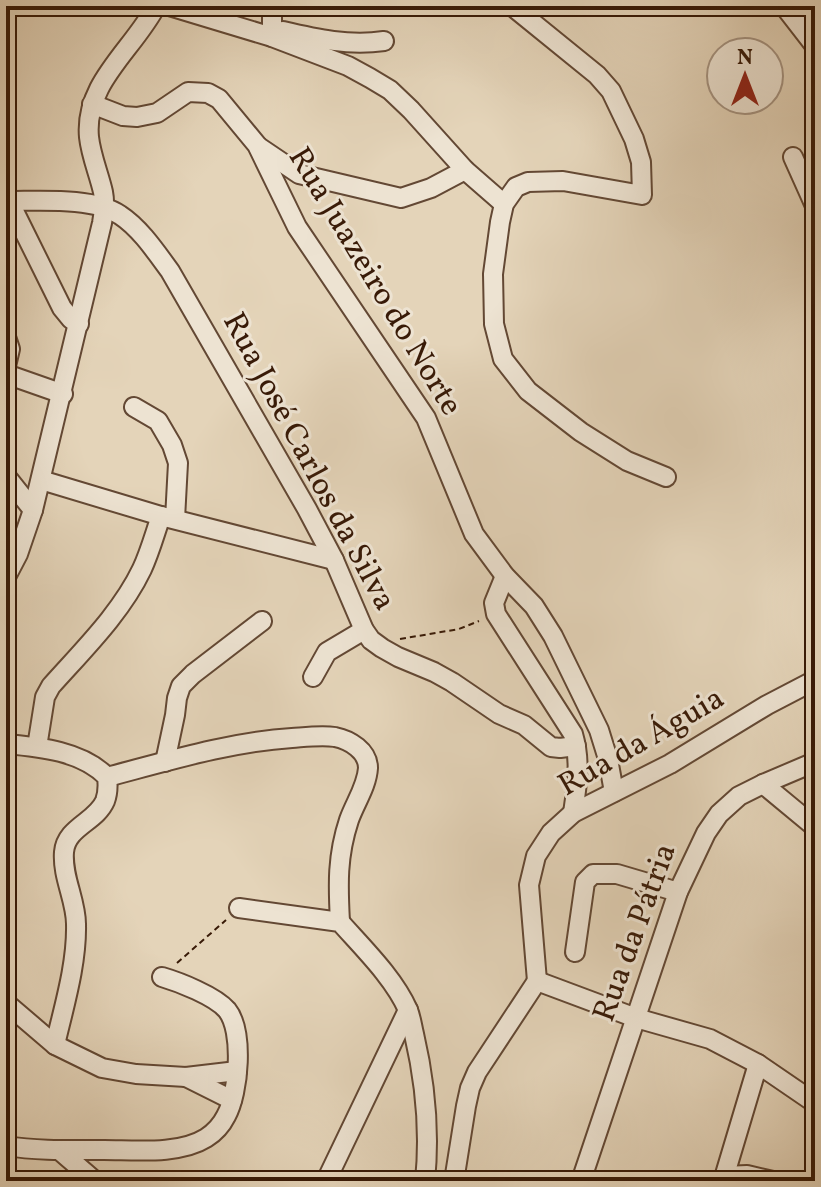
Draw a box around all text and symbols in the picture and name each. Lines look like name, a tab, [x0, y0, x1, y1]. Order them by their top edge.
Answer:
north arrow	[705, 36, 785, 116]
text: N	[737, 43, 753, 74]
street label: Rua Juazeiro do Norte	[276, 139, 472, 425]
street label: Rua José Carlos da Silva	[211, 305, 405, 619]
street label: Rua da Águia	[551, 678, 733, 808]
street label: Rua da Pátria	[583, 838, 689, 1028]

